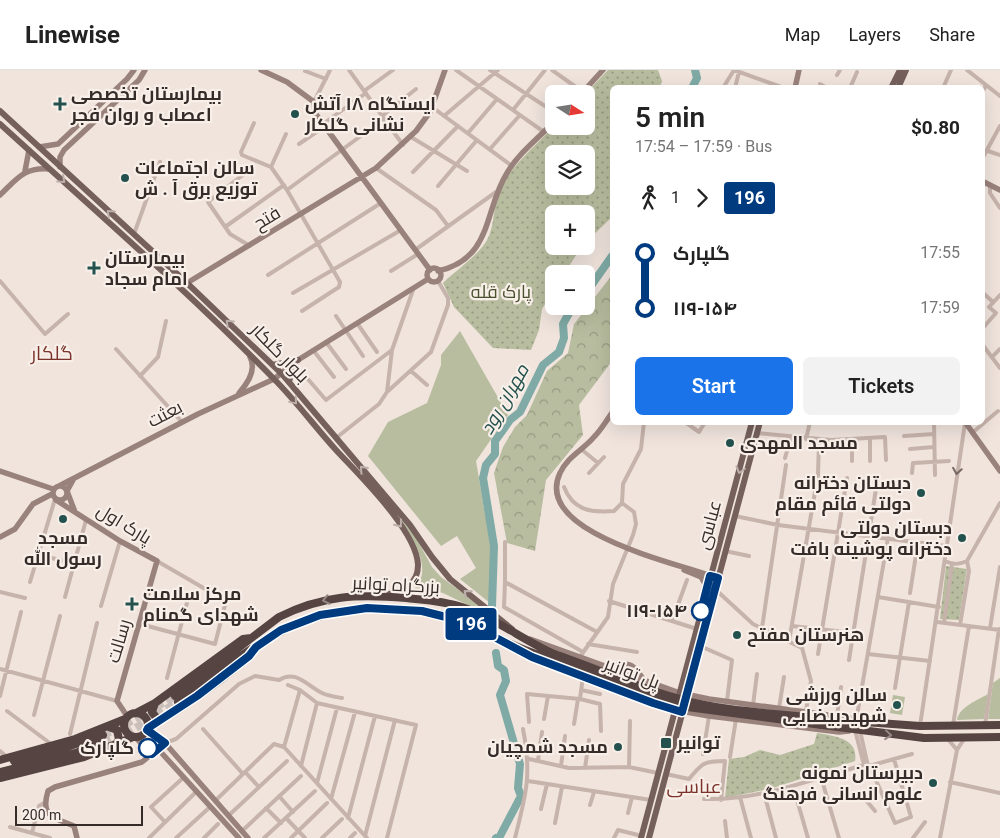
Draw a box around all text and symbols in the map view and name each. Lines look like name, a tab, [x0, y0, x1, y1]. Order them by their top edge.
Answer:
text: Linewise	[25, 21, 120, 49]
text: Map	[785, 24, 820, 45]
text: Layers	[848, 24, 901, 45]
text: Share	[929, 24, 975, 45]
place label: بیمارستان تخصصی اعصاب و روان فجر	[70, 83, 222, 126]
north arrow	[545, 85, 595, 135]
map controls	[545, 85, 595, 315]
place label: ایستگاه ۱۸ آتش نشانی گلکار	[304, 93, 436, 136]
marker: بیمارستان تخصصی اعصاب و روان فجر	[53, 97, 67, 111]
text: 5 min	[635, 101, 705, 134]
marker: ایستگاه ۱۸ آتش نشانی گلکار	[289, 108, 301, 120]
text: $0.80	[911, 116, 960, 139]
text: 17:54 – 17:59 · Bus	[635, 137, 772, 156]
button: layers	[545, 145, 595, 195]
place label: سالن اجتماعات توزیع برق آ . ش	[135, 157, 258, 201]
marker: سالن اجتماعات توزیع برق آ . ش	[119, 172, 131, 184]
one-way arrow	[56, 174, 65, 183]
icon: walk	[635, 184, 663, 212]
icon: forward	[688, 184, 716, 212]
text: 196	[734, 187, 765, 208]
text: 1	[671, 188, 680, 207]
street label: فتح	[250, 201, 285, 235]
button: +	[545, 205, 595, 255]
one-way arrow	[107, 210, 116, 219]
text: گلپارک	[673, 242, 730, 265]
text: 17:55	[920, 243, 960, 262]
place label: بیمارستان امام سجاد	[105, 247, 188, 291]
marker: بیمارستان امام سجاد	[87, 261, 101, 275]
button: −	[545, 265, 595, 315]
park label: پارک قله	[471, 281, 531, 304]
text: ۱۱۹-۱۵۴	[673, 297, 737, 320]
text: 17:59	[920, 298, 960, 317]
street label: بلوار گلکار	[246, 318, 314, 387]
one-way arrow	[226, 320, 235, 329]
district label: گلکار	[30, 342, 73, 365]
button: Start	[635, 357, 793, 415]
button: Tickets	[803, 357, 960, 415]
water label: مهران رود	[475, 359, 534, 439]
one-way arrow	[288, 395, 297, 404]
street label: بعثت	[144, 396, 186, 431]
place label: مسجد المهدی	[740, 432, 858, 454]
marker: مسجد المهدی	[724, 437, 736, 449]
one-way arrow	[360, 465, 369, 474]
one-way arrow	[735, 465, 745, 473]
one-way arrow	[953, 467, 963, 475]
place label: دبستان دخترانه دولتی قائم مقام	[775, 472, 911, 516]
marker: دبستان دخترانه دولتی قائم مقام	[915, 487, 927, 499]
street label: عباسى	[692, 498, 726, 552]
street label: پارک اول	[92, 499, 156, 550]
marker: مسجد رسول الله	[57, 513, 69, 525]
place label: دبستان دولتی دخترانه پوشینه بافت	[790, 517, 952, 561]
one-way arrow	[394, 518, 402, 527]
place label: مسجد رسول الله	[24, 527, 102, 570]
marker: دبستان دولتی دخترانه پوشینه بافت	[956, 532, 968, 544]
street label: بزرگراه توانیر	[351, 572, 440, 598]
place label: مرکز سلامت شهدای گمنام	[143, 583, 259, 627]
one-way arrow	[463, 590, 472, 599]
one-way arrow	[321, 594, 330, 605]
marker: مرکز سلامت شهدای گمنام	[125, 597, 139, 611]
place label: ۱۱۹-۱۵۴	[626, 600, 687, 621]
marker: ۱۱۹-۱۵۴	[691, 601, 711, 621]
line badge: 196	[442, 608, 500, 640]
text: 196	[456, 613, 486, 634]
street label: رسالت	[102, 617, 136, 665]
place label: هنرستان مفتح	[747, 624, 864, 647]
marker: هنرستان مفتح	[731, 629, 743, 641]
street label: پل توانیر	[600, 652, 663, 695]
place label: سالن ورزشی شهیدبیضایی	[782, 684, 887, 727]
marker: سالن ورزشی شهیدبیضایی	[891, 699, 903, 711]
one-way arrow	[884, 729, 892, 740]
place label: توانیر	[676, 732, 720, 754]
place label: مسجد شمچیان	[487, 736, 608, 759]
marker: توانیر	[659, 736, 673, 750]
place label: گلپارک	[80, 737, 134, 760]
marker: گلپارک	[138, 738, 158, 758]
marker: مسجد شمچیان	[612, 741, 624, 753]
place label: دبیرستان نمونه علوم انسانی فرهنگ	[763, 762, 923, 806]
district label: عباسی	[667, 775, 721, 798]
marker: دبیرستان نمونه علوم انسانی فرهنگ	[927, 777, 939, 789]
scale bar	[15, 803, 142, 826]
text: 200 m	[22, 807, 61, 823]

